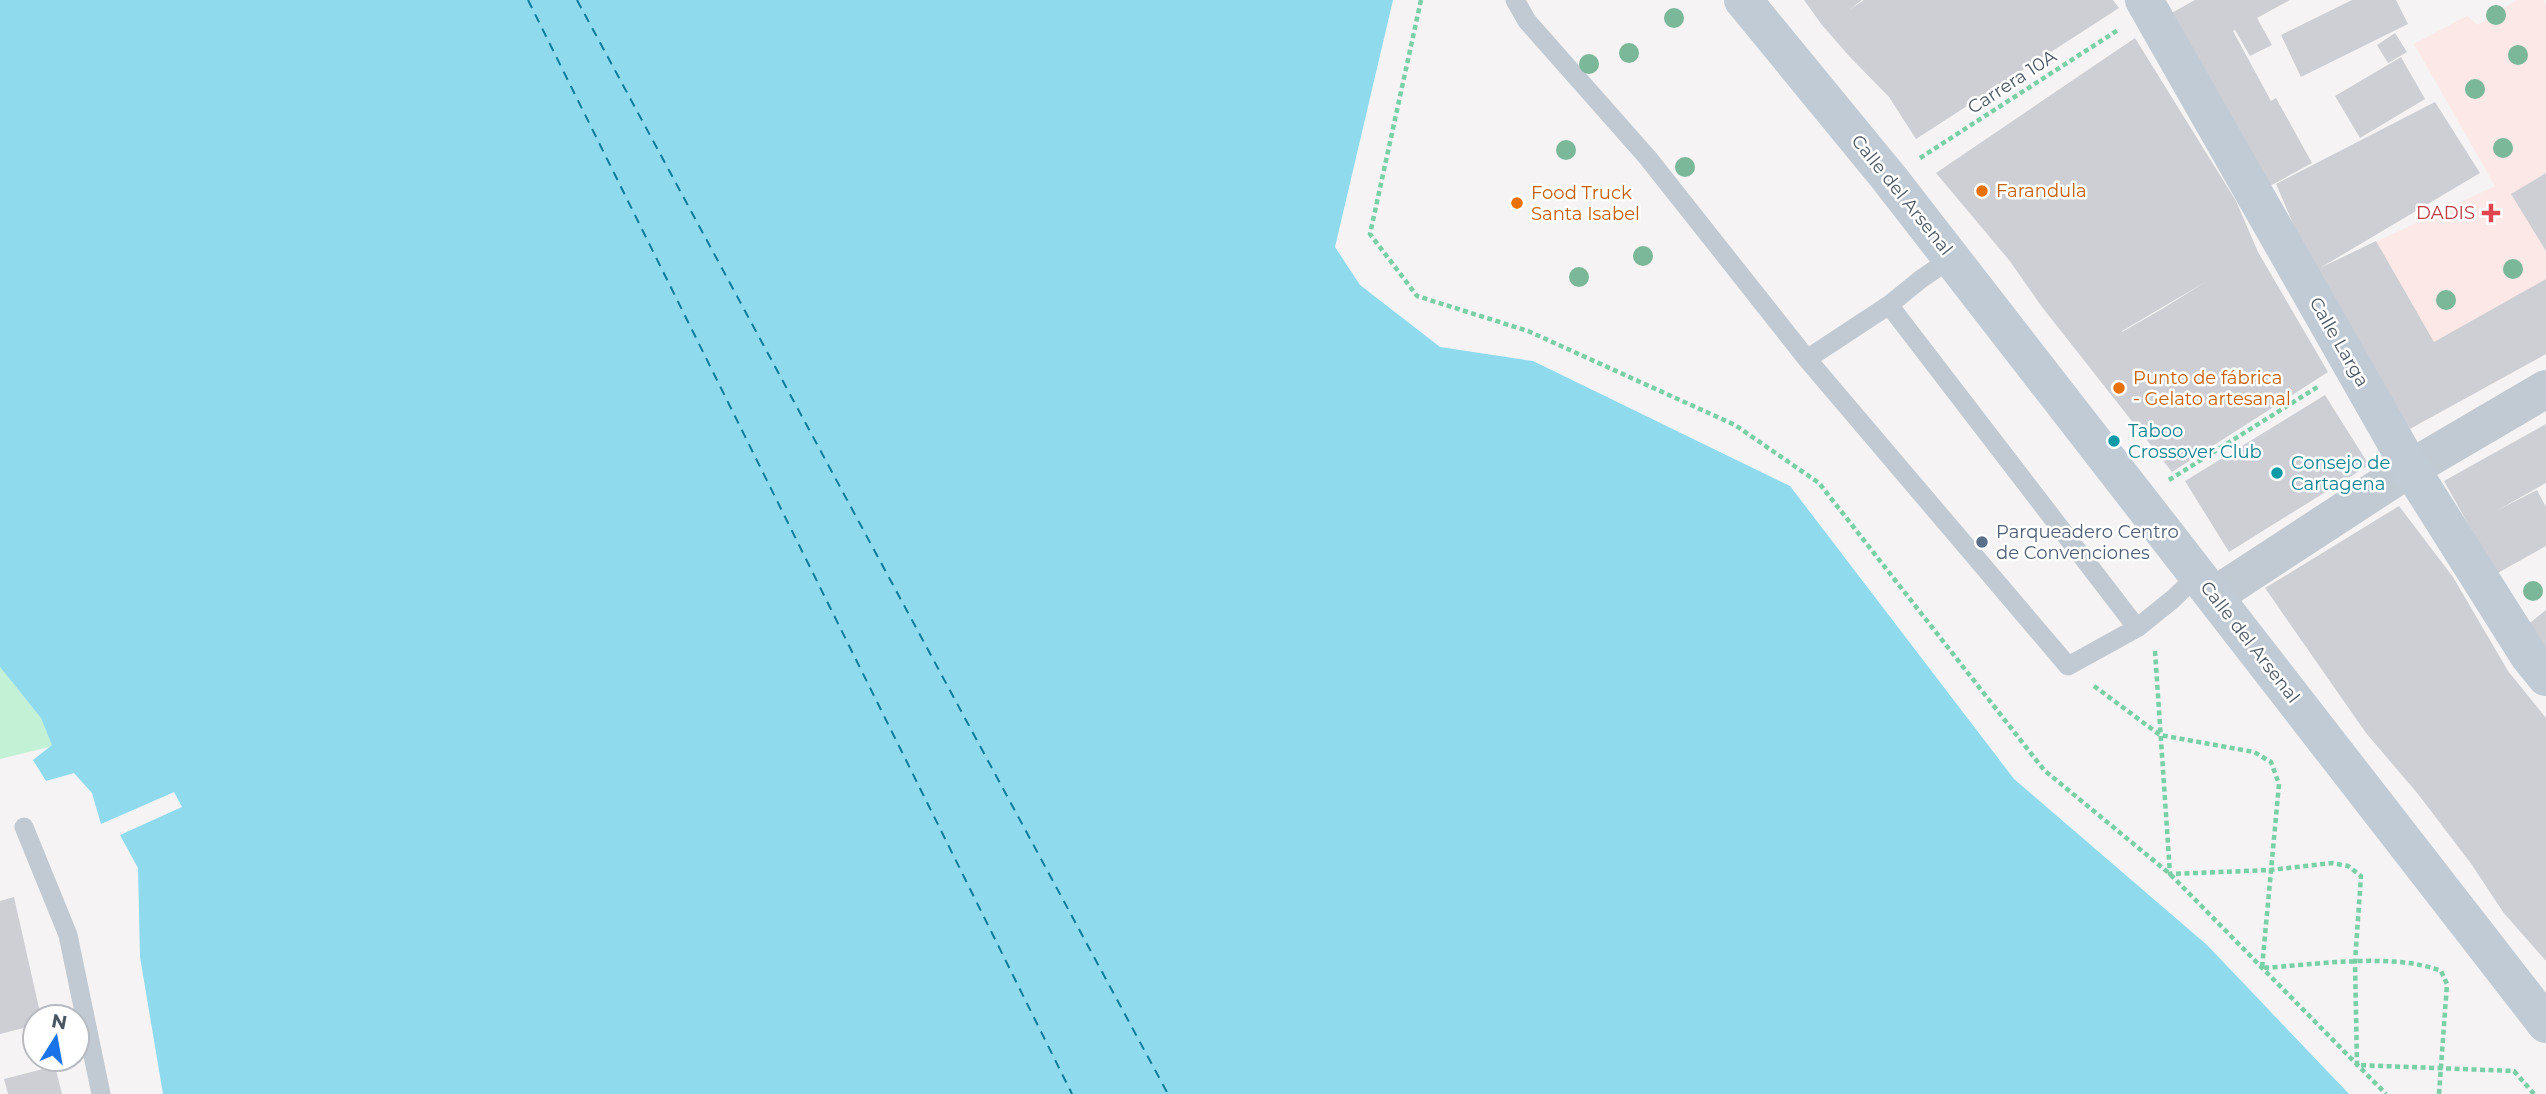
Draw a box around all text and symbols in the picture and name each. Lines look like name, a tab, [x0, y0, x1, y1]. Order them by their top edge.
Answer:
street label: Carrera 10A	[1964, 45, 2060, 119]
street label: Calle del Arsenal	[1847, 130, 1957, 260]
place label: Farandula	[1996, 180, 2087, 202]
place label: Food Truck Santa Isabel	[1531, 182, 1640, 225]
marker: Farandula	[1974, 183, 1990, 199]
marker: Food Truck Santa Isabel	[1509, 195, 1525, 211]
place label: DADIS	[2416, 202, 2475, 224]
marker: DADIS	[2481, 203, 2501, 223]
street label: Calle Larga	[2305, 293, 2373, 391]
place label: Punto de fábrica - Gelato artesanal	[2133, 367, 2291, 410]
marker: Punto de fábrica - Gelato artesanal	[2111, 380, 2127, 396]
place label: Taboo Crossover Club	[2128, 420, 2262, 463]
marker: Taboo Crossover Club	[2106, 433, 2122, 449]
place label: Consejo de Cartagena	[2291, 452, 2390, 495]
marker: Consejo de Cartagena	[2269, 465, 2285, 481]
place label: Parqueadero Centro de Convenciones	[1996, 521, 2179, 564]
marker: Parqueadero Centro de Convenciones	[1974, 534, 1990, 550]
street label: Calle del Arsenal	[2196, 577, 2304, 707]
north arrow	[21, 1003, 91, 1073]
text: N	[49, 1009, 69, 1035]

